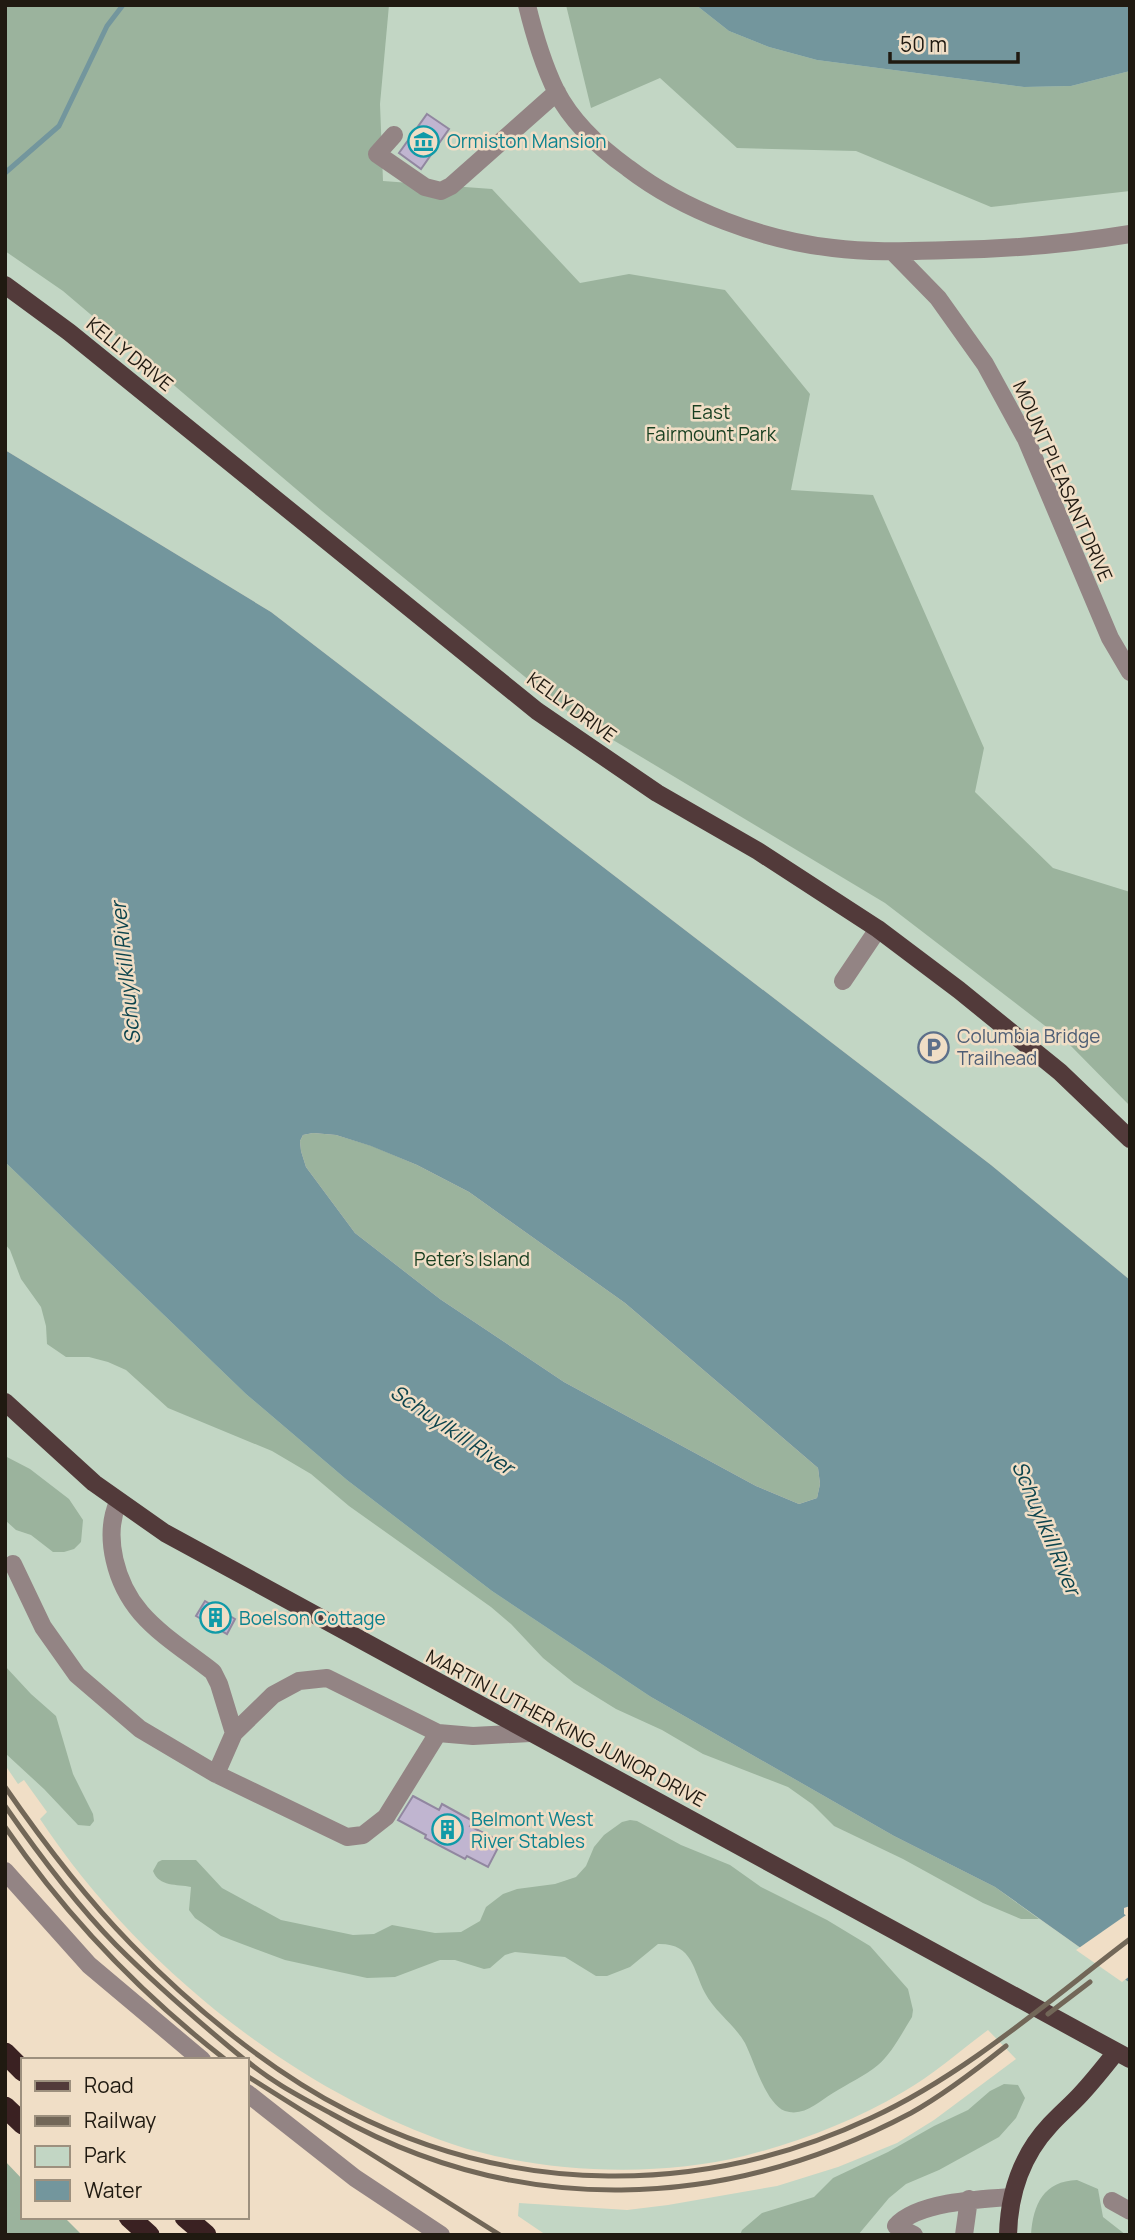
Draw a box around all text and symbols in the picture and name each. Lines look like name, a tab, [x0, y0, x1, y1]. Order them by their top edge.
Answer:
scale bar	[890, 21, 1018, 65]
text: 50 m	[900, 30, 947, 58]
museum icon: Ormiston Mansion	[407, 124, 441, 158]
place label: Ormiston Mansion	[447, 128, 606, 154]
street label: KELLY DRIVE	[81, 311, 179, 397]
street label: MOUNT PLEASANT DRIVE	[1007, 377, 1119, 585]
park label: East Fairmount Park	[646, 399, 777, 447]
street label: KELLY DRIVE	[522, 666, 622, 748]
water label: Schuylkill River	[103, 898, 146, 1046]
place label: Columbia Bridge Trailhead	[957, 1023, 1100, 1071]
parking icon: Columbia Bridge Trailhead	[917, 1030, 951, 1064]
park label: Peter's Island	[414, 1246, 530, 1272]
water label: Schuylkill River	[385, 1378, 522, 1482]
water label: Schuylkill River	[1006, 1456, 1089, 1601]
building icon: Boelson Cottage	[199, 1601, 233, 1635]
place label: Boelson Cottage	[239, 1605, 386, 1631]
street label: MARTIN LUTHER KING JUNIOR DRIVE	[422, 1643, 710, 1813]
place label: Belmont West River Stables	[471, 1806, 594, 1854]
building icon: Belmont West River Stables	[431, 1813, 465, 1847]
legend	[21, 2058, 248, 2219]
text: Road	[84, 2071, 134, 2099]
text: Railway	[84, 2106, 156, 2134]
text: Park	[84, 2141, 126, 2169]
text: Water	[84, 2176, 143, 2204]

